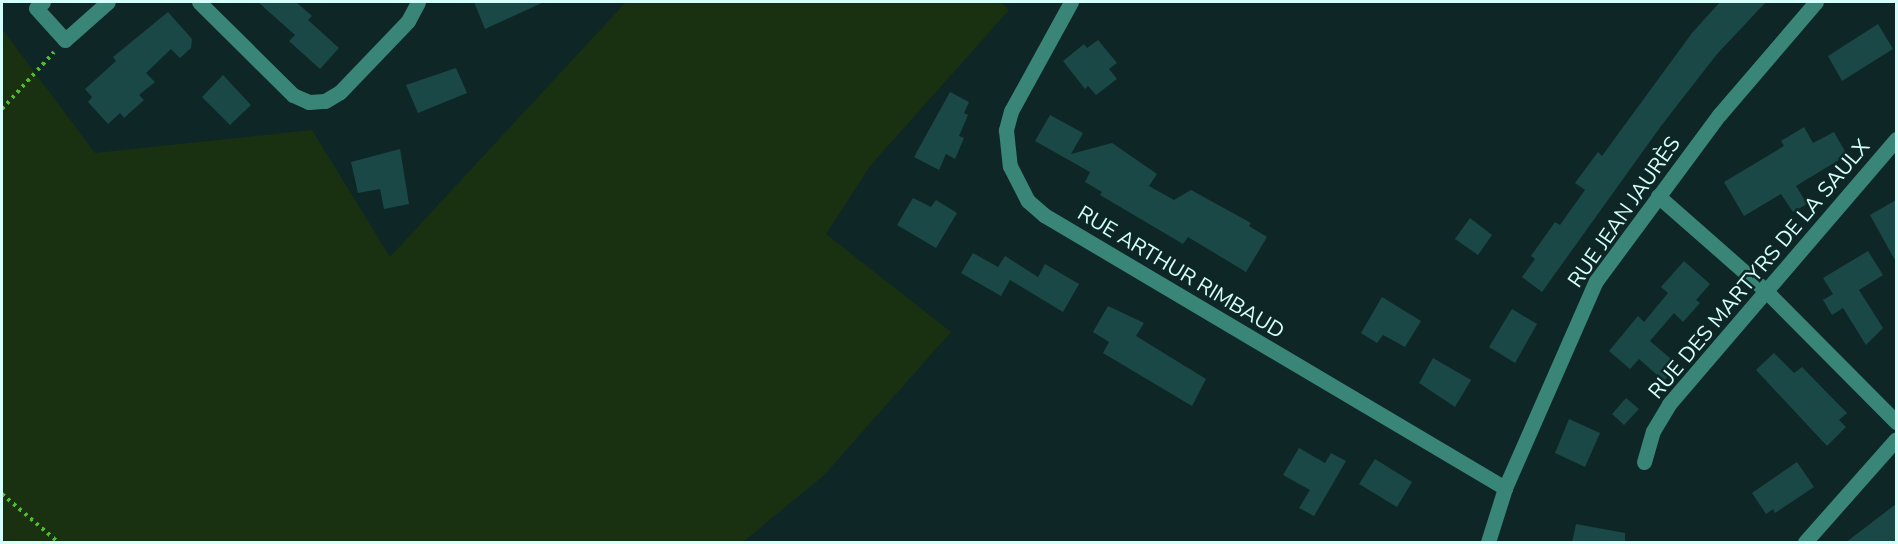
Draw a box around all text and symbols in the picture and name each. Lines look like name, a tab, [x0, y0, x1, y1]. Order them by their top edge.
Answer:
street label: RUE JEAN JAURÈS	[1563, 132, 1685, 292]
street label: RUE DES MARTYRS DE LA SAULX	[1643, 134, 1875, 404]
street label: RUE ARTHUR RIMBAUD	[1073, 200, 1289, 344]

